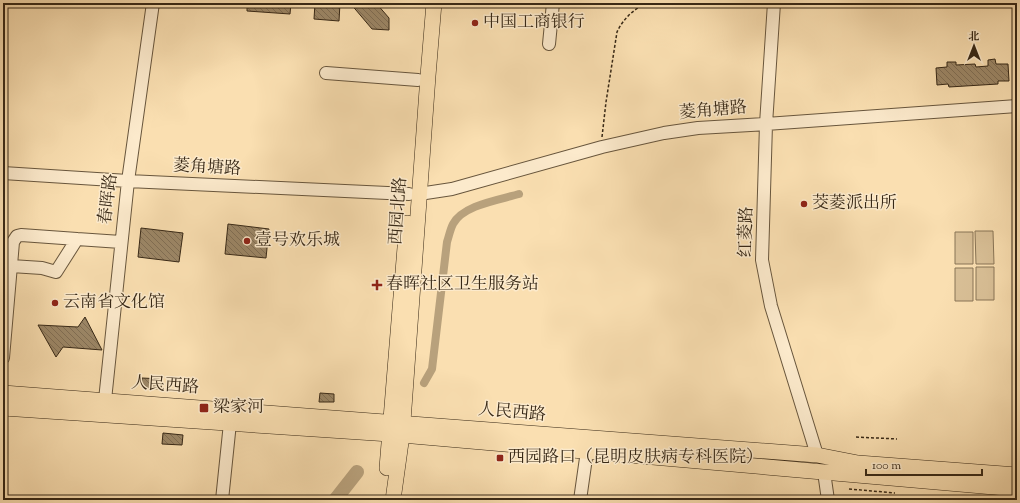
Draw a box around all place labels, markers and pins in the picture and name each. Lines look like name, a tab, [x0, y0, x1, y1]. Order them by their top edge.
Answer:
place label: 中国工商银行	[483, 11, 585, 35]
marker: 中国工商银行	[470, 18, 480, 28]
place label: 茭菱派出所	[812, 192, 897, 216]
marker: 茭菱派出所	[799, 199, 809, 209]
place label: 壹号欢乐城	[255, 229, 340, 253]
marker: 壹号欢乐城	[242, 236, 252, 246]
place label: 春晖社区卫生服务站	[386, 273, 539, 297]
marker: 春晖社区卫生服务站	[371, 279, 383, 291]
place label: 云南省文化馆	[63, 291, 165, 315]
marker: 云南省文化馆	[50, 298, 60, 308]
place label: 梁家河	[213, 396, 264, 420]
marker: 梁家河	[198, 402, 210, 414]
place label: 西园路口（昆明皮肤病专科医院）	[508, 446, 763, 470]
marker: 西园路口（昆明皮肤病专科医院）	[495, 453, 505, 463]

